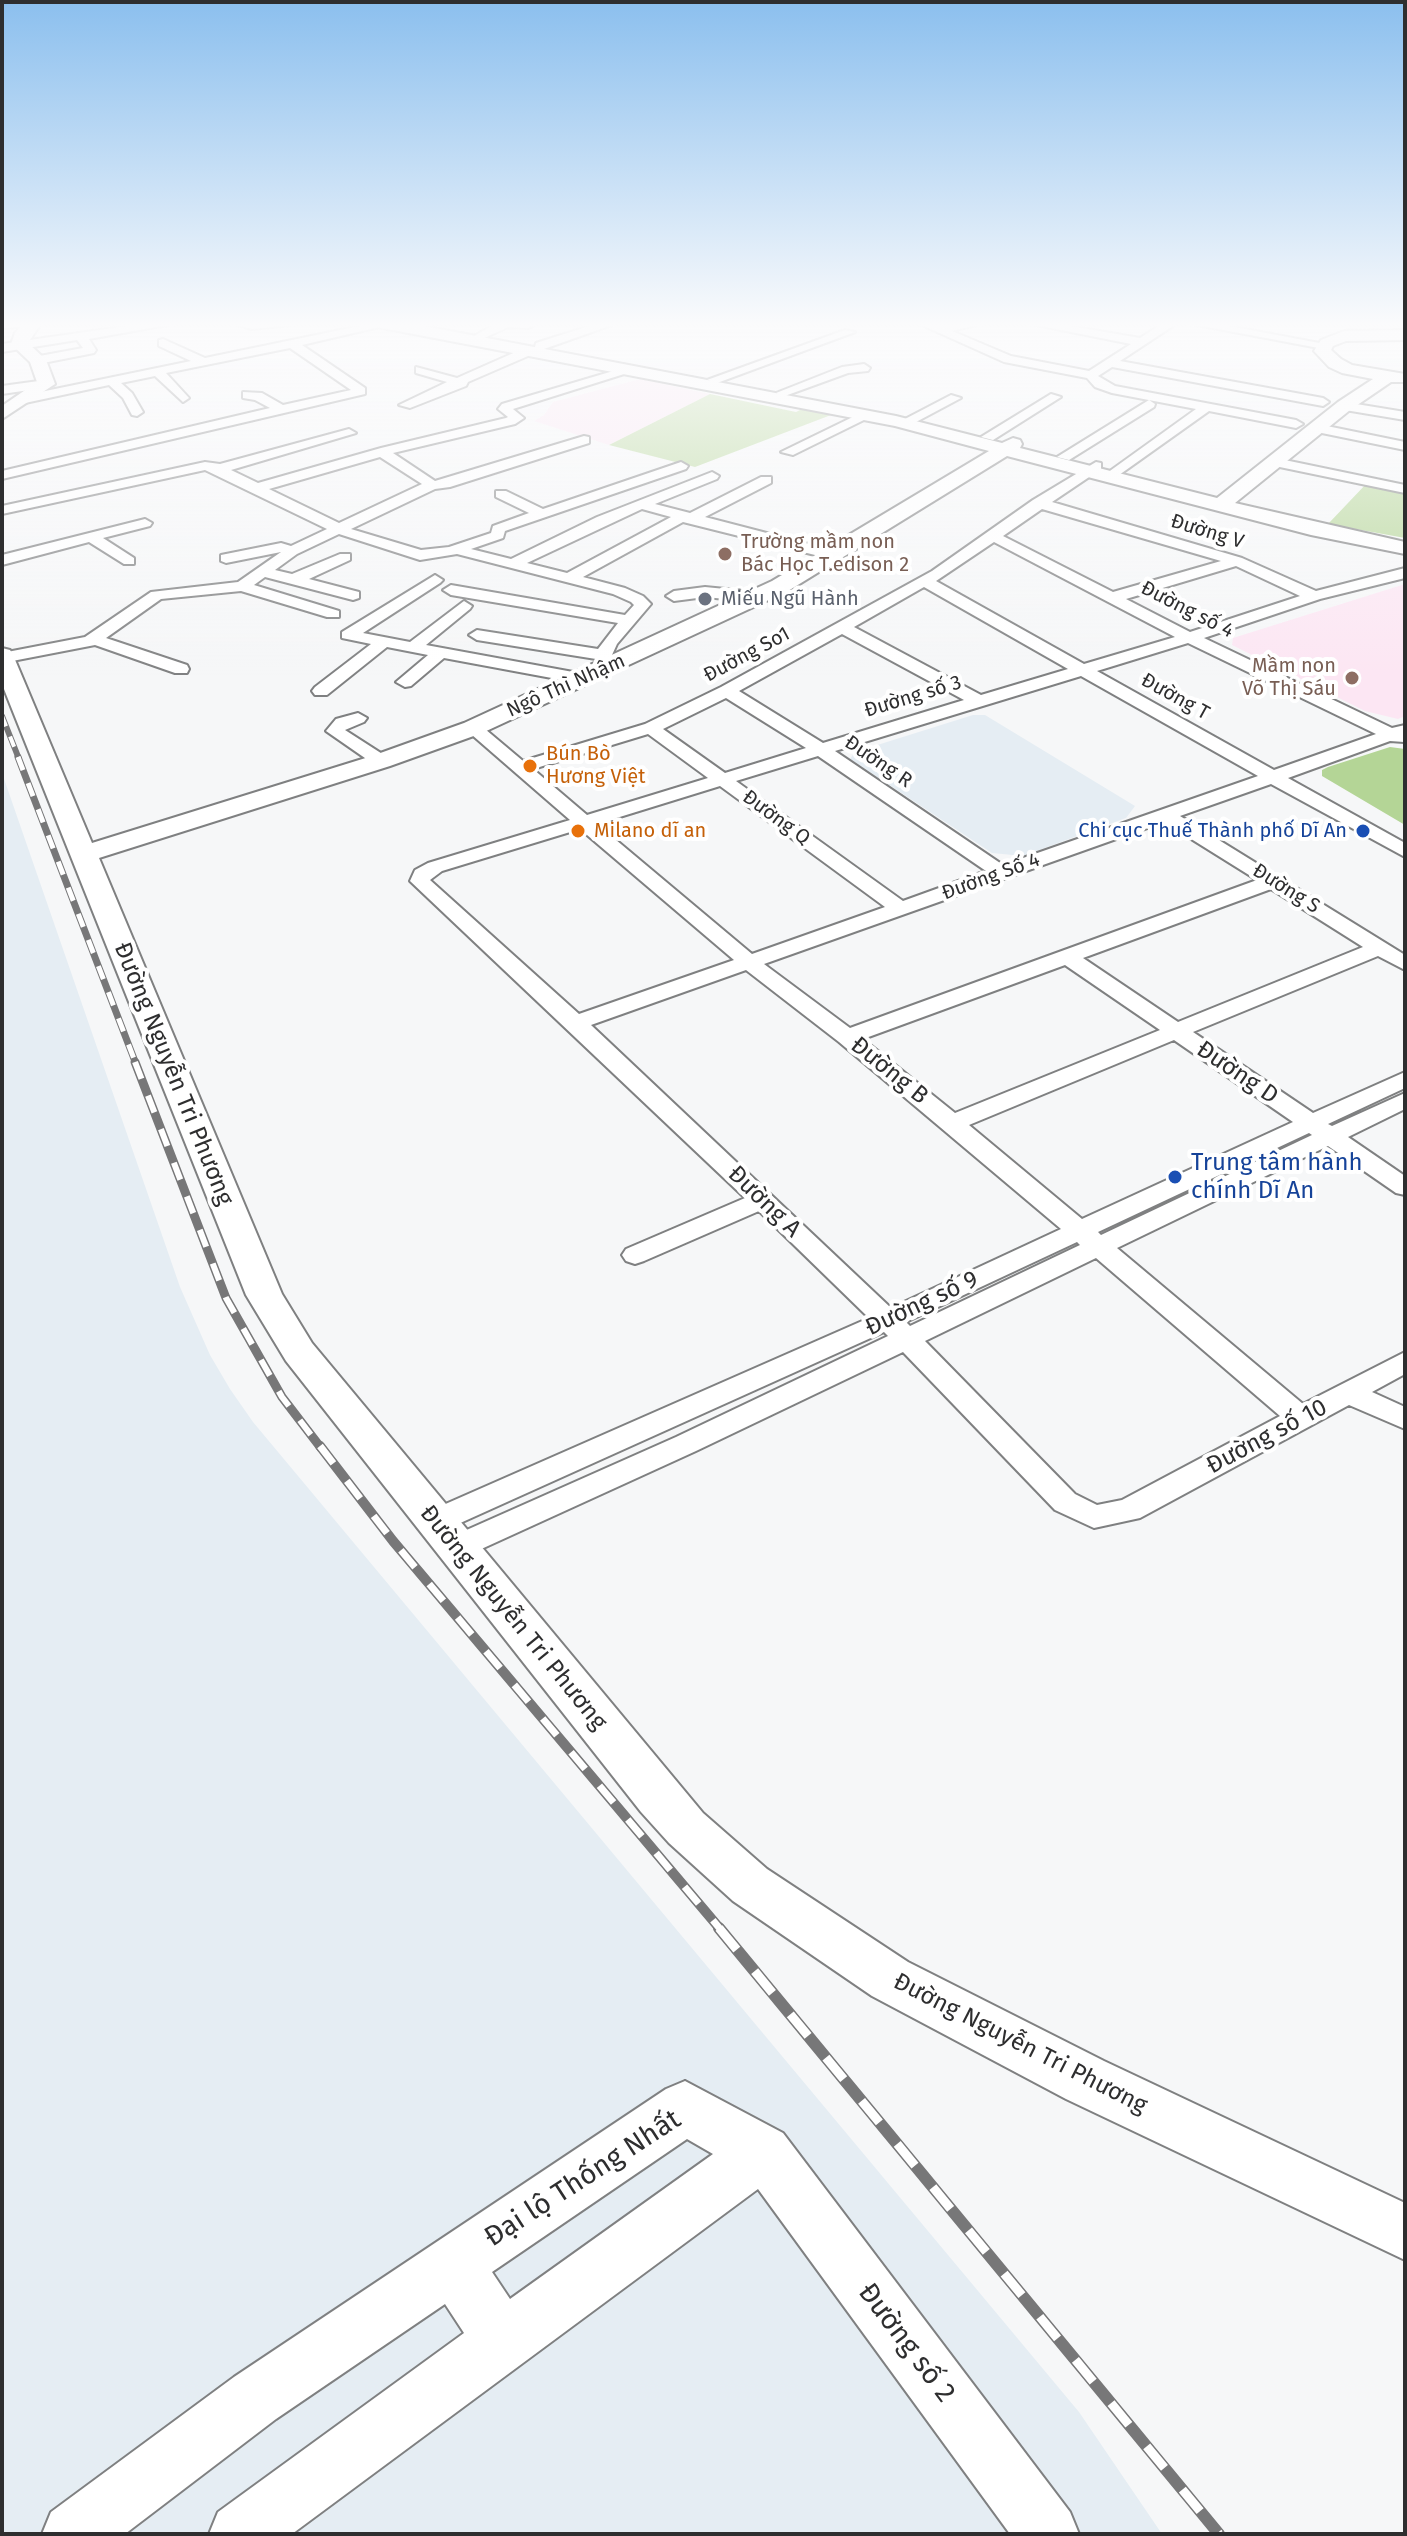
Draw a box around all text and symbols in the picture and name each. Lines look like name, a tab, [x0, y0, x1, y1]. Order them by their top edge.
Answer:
street label: Đường V	[1168, 510, 1246, 554]
place label: Trường mầm non Bác Học T.edison 2	[741, 530, 909, 577]
marker: Trường mầm non Bác Học T.edison 2	[716, 545, 734, 563]
street label: Đường số 4	[1137, 576, 1237, 644]
place label: Miếu Ngũ Hành	[721, 587, 859, 611]
marker: Miếu Ngũ Hành	[696, 590, 714, 608]
street label: Đường So1	[700, 622, 794, 688]
street label: Ngô Thì Nhậm	[503, 649, 629, 723]
place label: Mầm non Võ Thị Sáu	[1242, 654, 1336, 701]
street label: Đường T	[1137, 668, 1213, 726]
marker: Mầm non Võ Thị Sáu	[1343, 669, 1361, 687]
street label: Đường số 3	[862, 671, 964, 723]
street label: Đường R	[840, 731, 916, 793]
place label: Bún Bò Hương Việt	[546, 742, 645, 789]
marker: Bún Bò Hương Việt	[521, 757, 539, 775]
street label: Đường Q	[737, 785, 815, 851]
place label: Milano dĩ an	[594, 819, 706, 843]
place label: Chi cục Thuế Thành phố Dĩ An	[1078, 819, 1347, 843]
marker: Milano dĩ an	[569, 822, 587, 840]
marker: Chi cục Thuế Thành phố Dĩ An	[1354, 822, 1372, 840]
street label: Đường Số 4	[939, 848, 1043, 906]
street label: Đường S	[1248, 859, 1324, 919]
street label: Đường Nguyễn Tri Phương	[107, 938, 239, 1210]
street label: Đường B	[844, 1031, 934, 1111]
street label: Đường D	[1191, 1035, 1283, 1111]
place label: Trung tâm hành chính Dĩ An	[1191, 1149, 1363, 1205]
street label: Đường A	[721, 1160, 807, 1244]
marker: Trung tâm hành chính Dĩ An	[1166, 1168, 1184, 1186]
street label: Đường số 9	[861, 1265, 983, 1343]
street label: Đường số 10	[1202, 1393, 1332, 1481]
street label: Đường Nguyễn Tri Phương	[413, 1500, 613, 1736]
street label: Đường Nguyễn Tri Phương	[888, 1967, 1152, 2121]
street label: Đại lộ Thống Nhất	[479, 2103, 687, 2255]
street label: Đường số 2	[850, 2277, 962, 2409]

